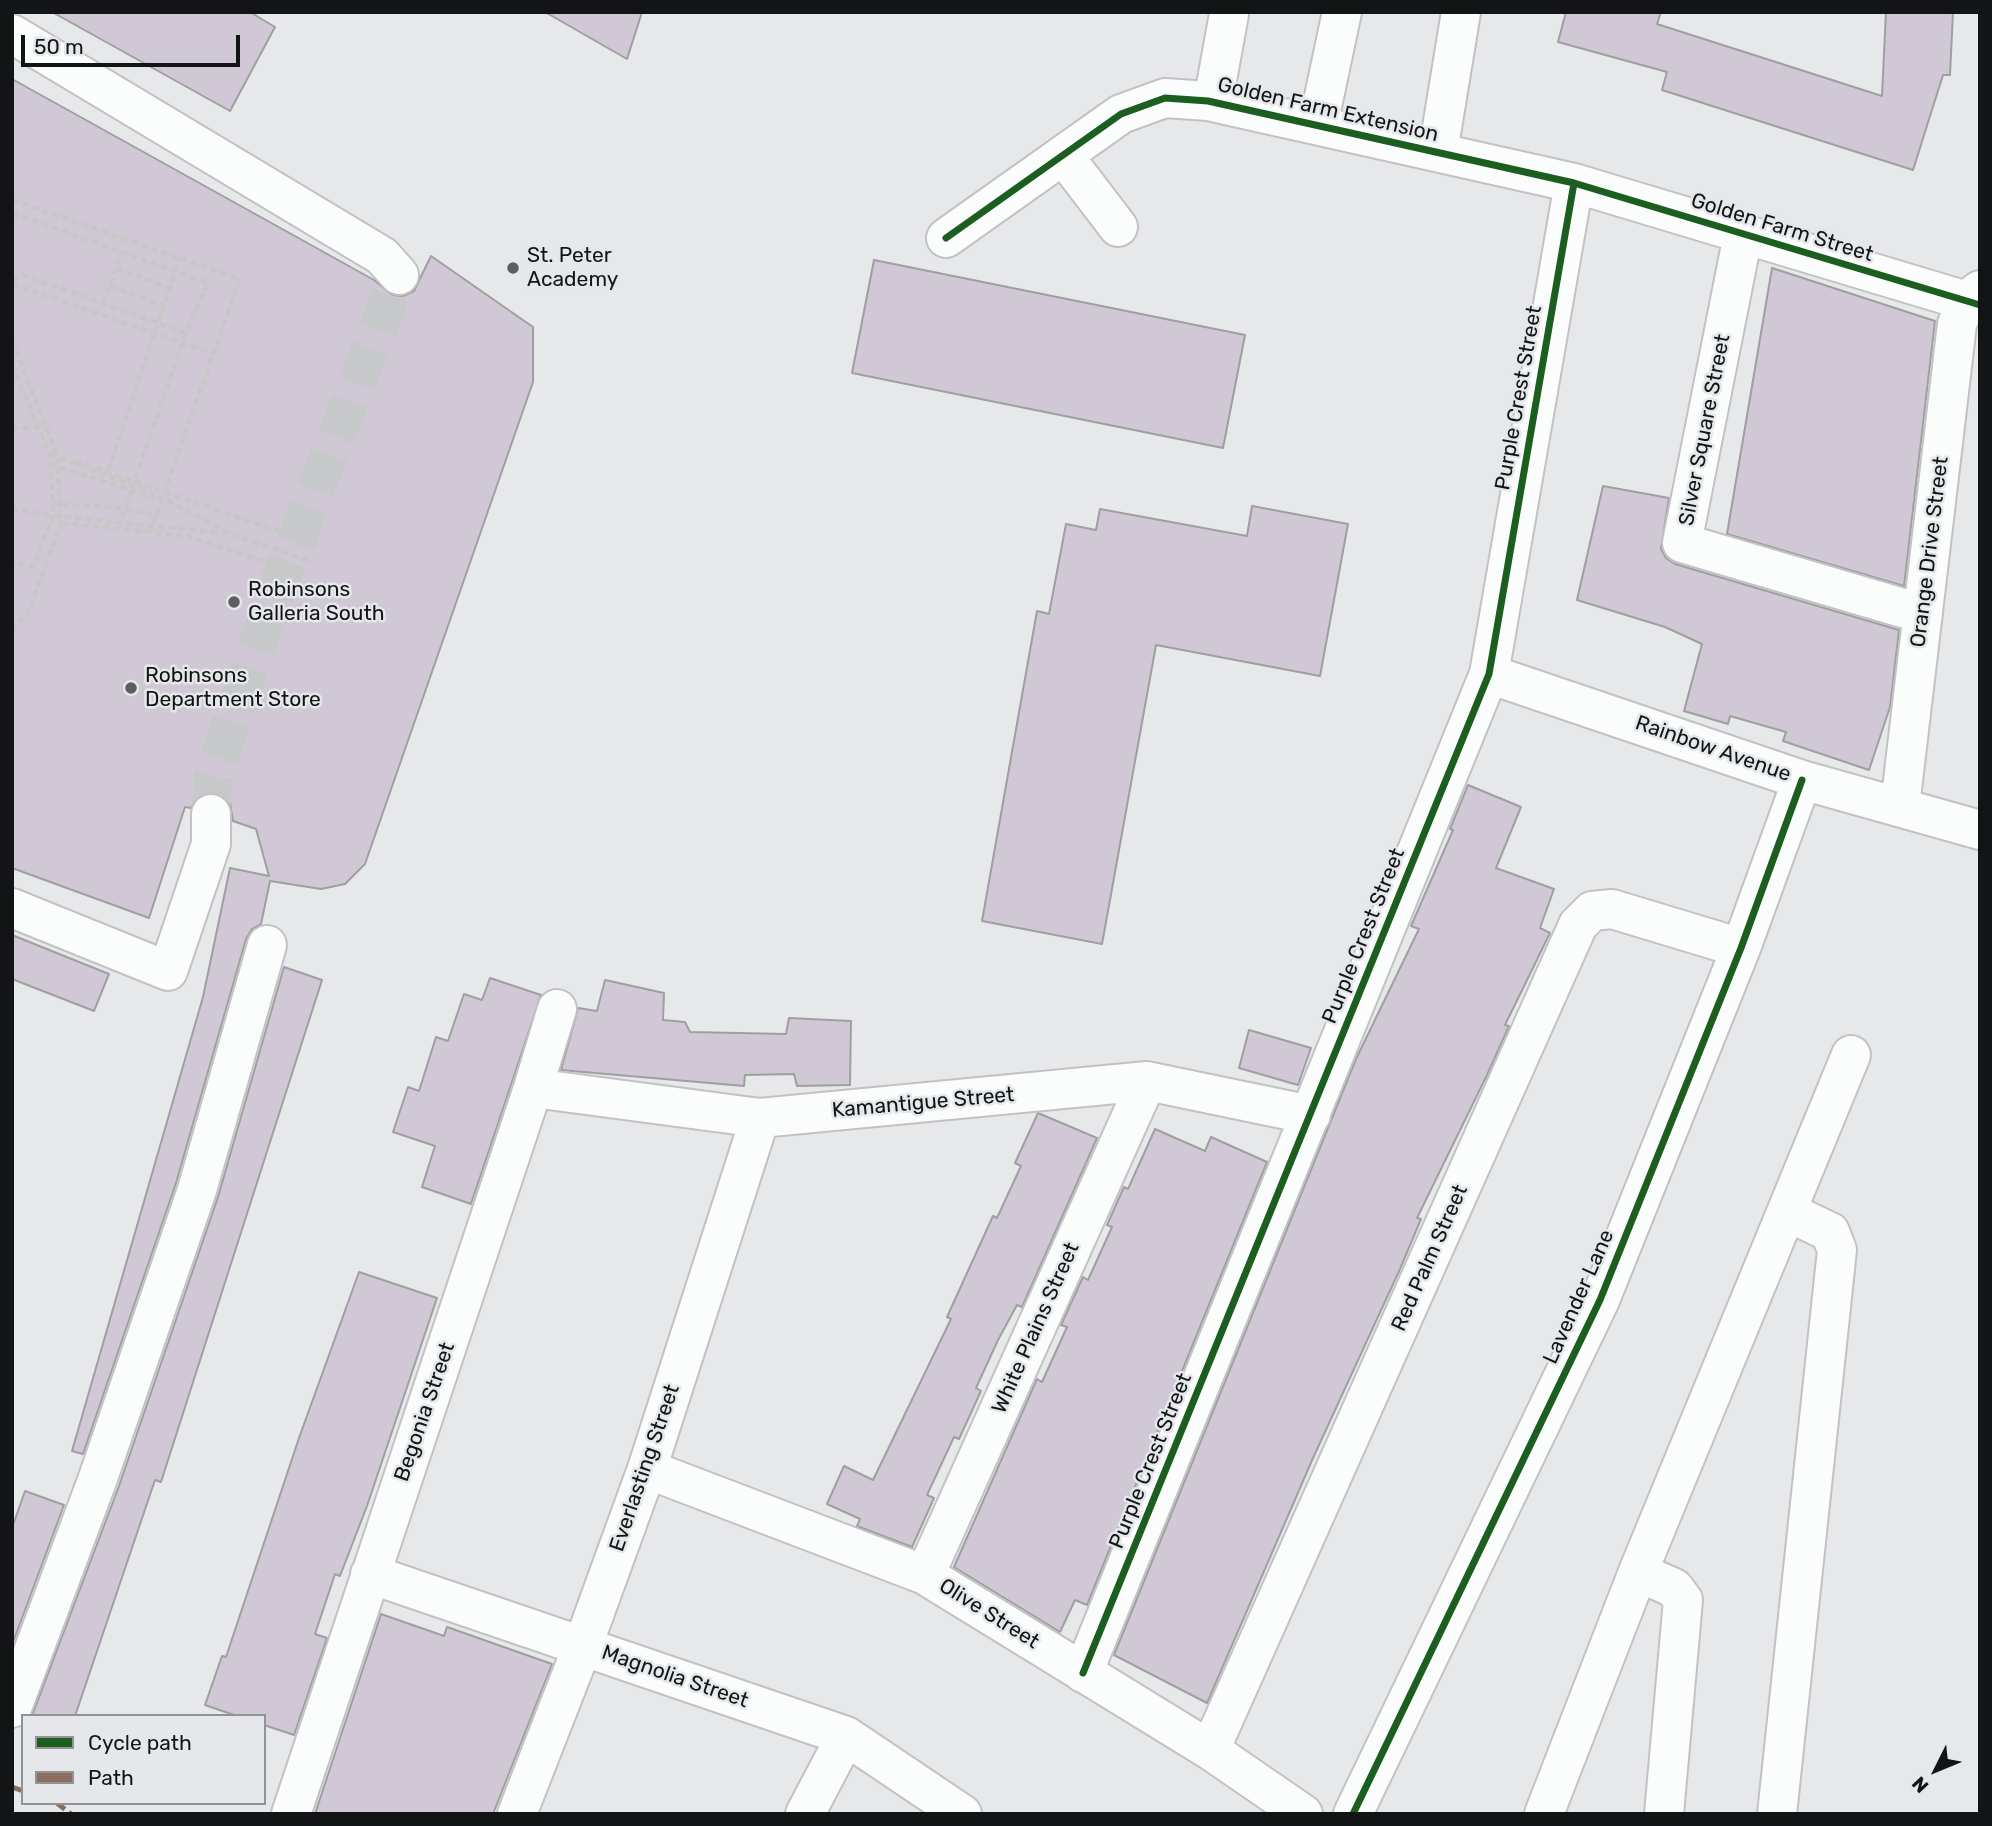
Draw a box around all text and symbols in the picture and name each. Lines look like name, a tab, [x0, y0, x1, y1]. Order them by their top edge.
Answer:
scale bar	[24, 21, 243, 65]
text: 50 m	[34, 34, 84, 59]
street label: Golden Farm Extension	[1215, 72, 1441, 148]
street label: Golden Farm Street	[1688, 188, 1876, 268]
place label: St. Peter Academy	[527, 243, 618, 293]
marker: St. Peter Academy	[505, 260, 521, 276]
street label: Purple Crest Street	[1490, 304, 1548, 492]
street label: Silver Square Street	[1674, 332, 1736, 528]
street label: Orange Drive Street	[1906, 455, 1954, 649]
place label: Robinsons Galleria South	[248, 577, 384, 627]
marker: Robinsons Galleria South	[226, 594, 242, 610]
place label: Robinsons Department Store	[145, 663, 321, 713]
marker: Robinsons Department Store	[123, 680, 139, 696]
street label: Rainbow Avenue	[1632, 711, 1794, 787]
street label: Purple Crest Street	[1317, 845, 1411, 1027]
street label: Kamantigue Street	[831, 1082, 1015, 1124]
street label: Red Palm Street	[1386, 1181, 1474, 1335]
street label: Lavender Lane	[1538, 1226, 1620, 1368]
street label: White Plains Street	[987, 1239, 1085, 1417]
street label: Begonia Street	[389, 1339, 461, 1485]
street label: Purple Crest Street	[1104, 1370, 1198, 1552]
street label: Everlasting Street	[605, 1381, 685, 1555]
street label: Olive Street	[934, 1573, 1044, 1655]
street label: Magnolia Street	[598, 1640, 752, 1714]
legend	[21, 1714, 266, 1805]
text: Cycle path	[88, 1730, 192, 1755]
north arrow	[1901, 1735, 1971, 1805]
text: Path	[88, 1765, 134, 1790]
text: N	[1907, 1772, 1933, 1798]

